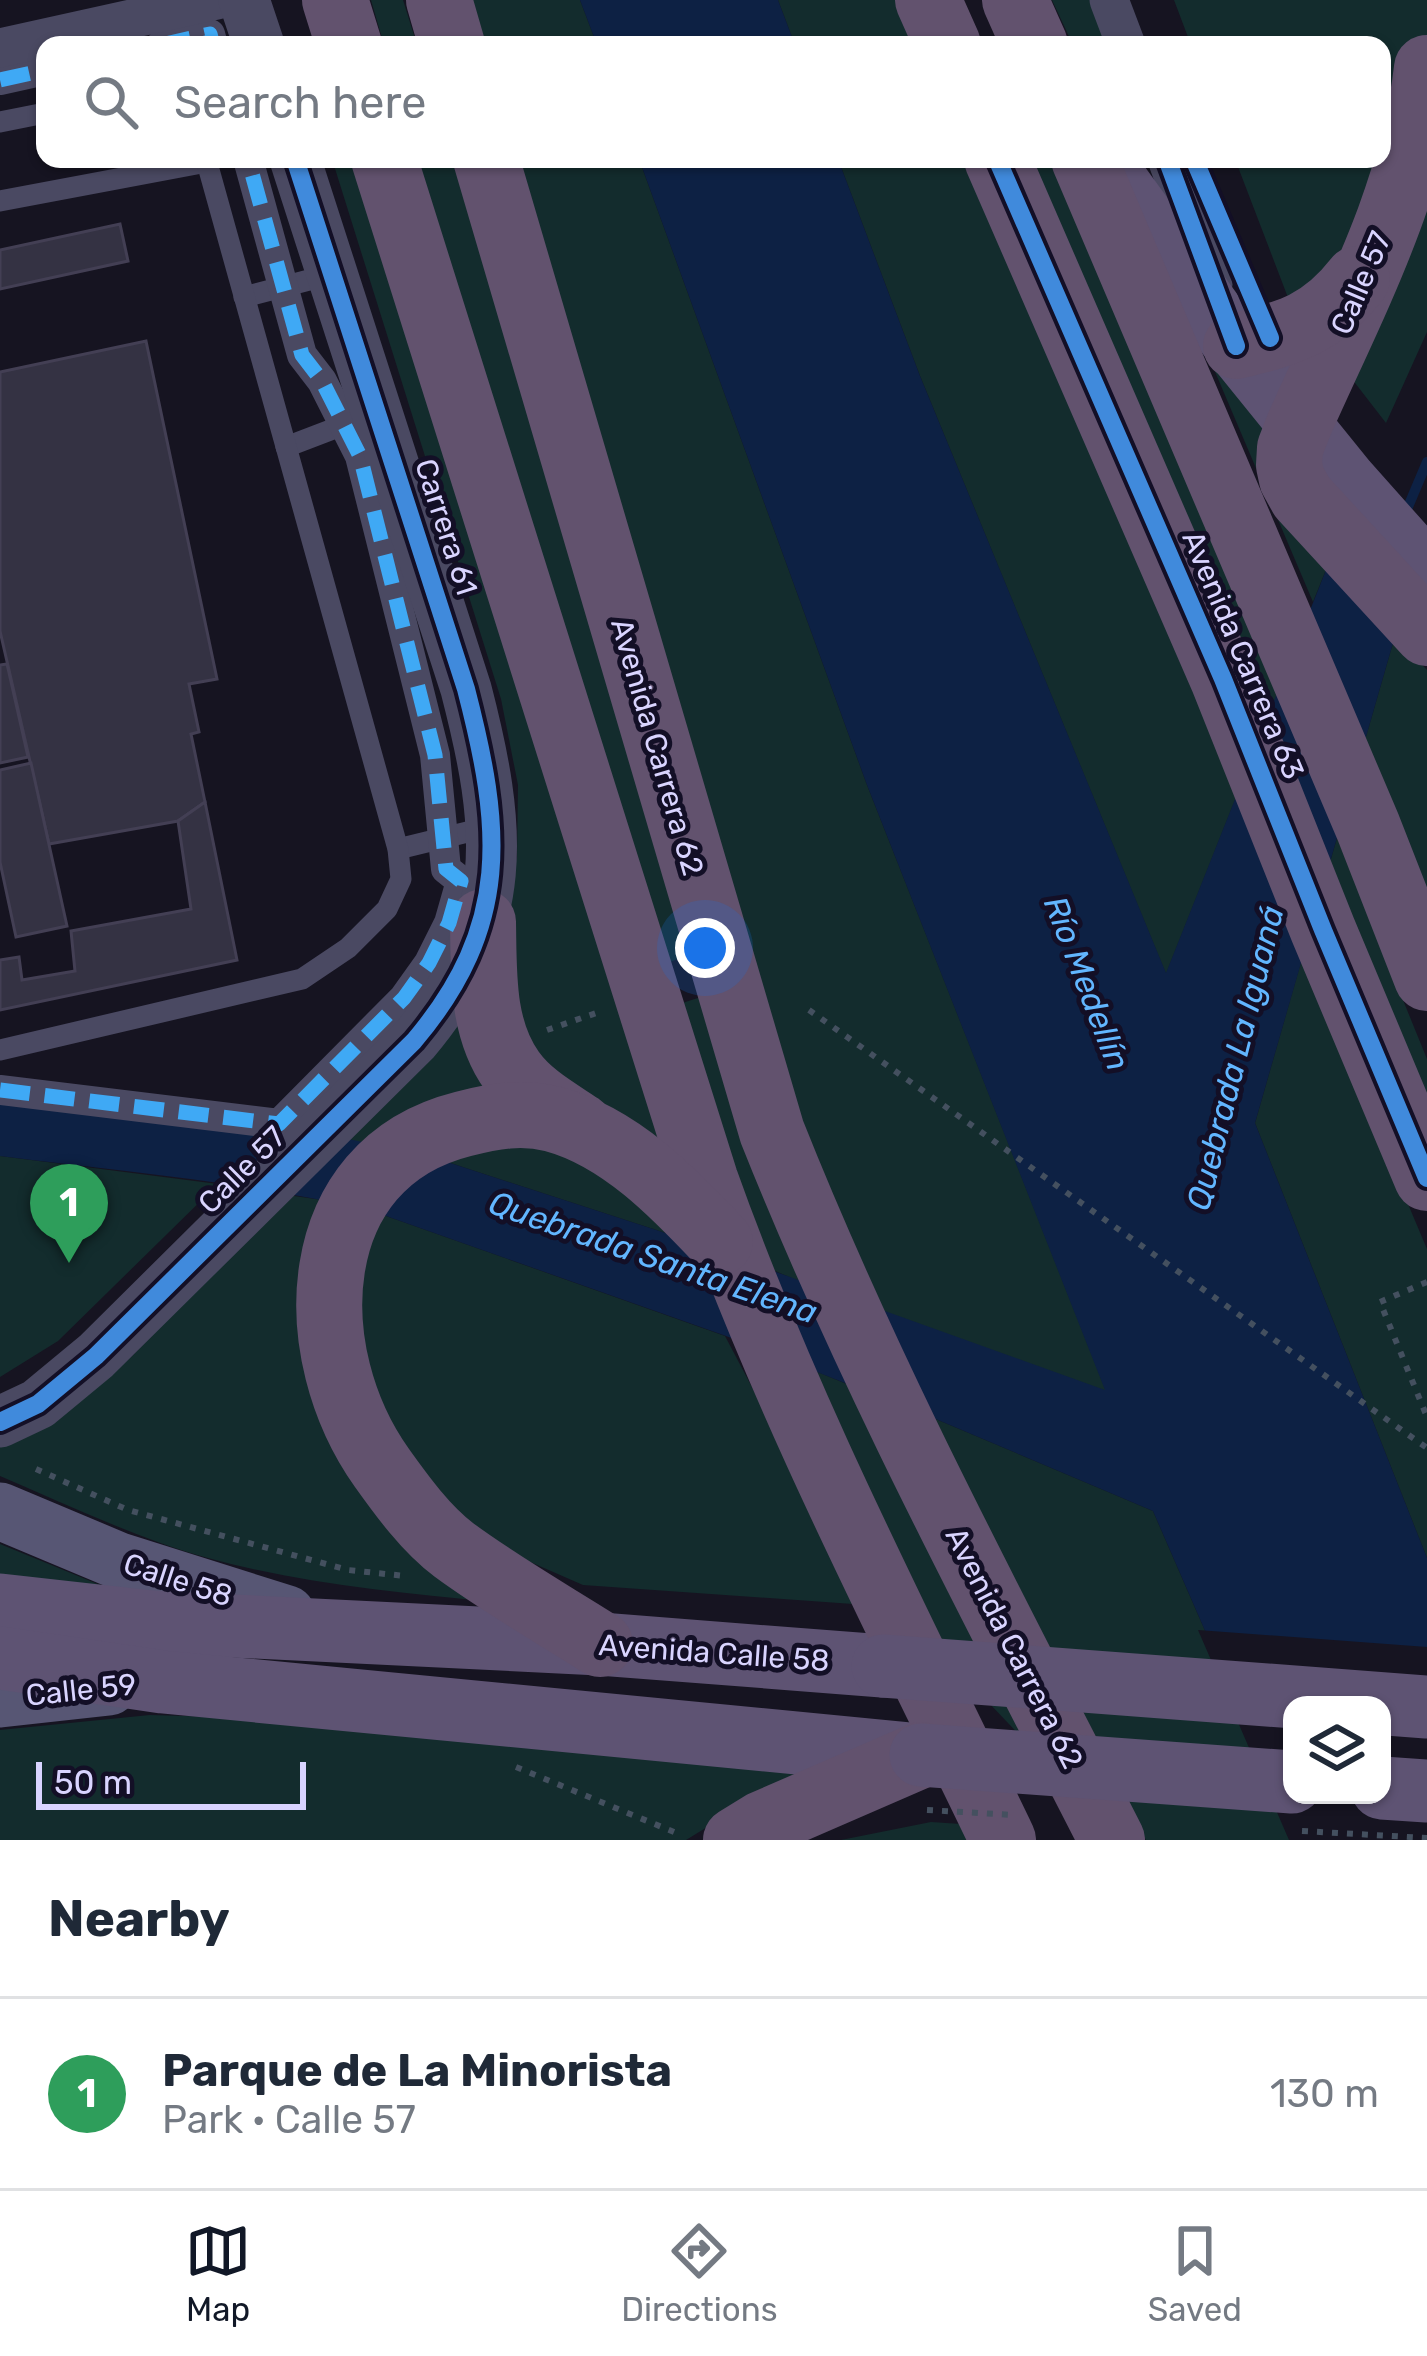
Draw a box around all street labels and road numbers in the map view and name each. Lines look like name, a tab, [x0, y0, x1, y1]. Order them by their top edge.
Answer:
street label: Calle 57	[1323, 226, 1399, 340]
street label: Carrera 61	[407, 454, 485, 600]
street label: Avenida Carrera 63	[1174, 525, 1312, 785]
street label: Avenida Carrera 62	[603, 614, 711, 880]
street label: Calle 57	[191, 1119, 293, 1221]
street label: Avenida Carrera 62	[938, 1521, 1090, 1775]
street label: Calle 58	[119, 1546, 237, 1614]
street label: Avenida Calle 58	[597, 1627, 831, 1679]
street label: Calle 59	[24, 1666, 138, 1714]

